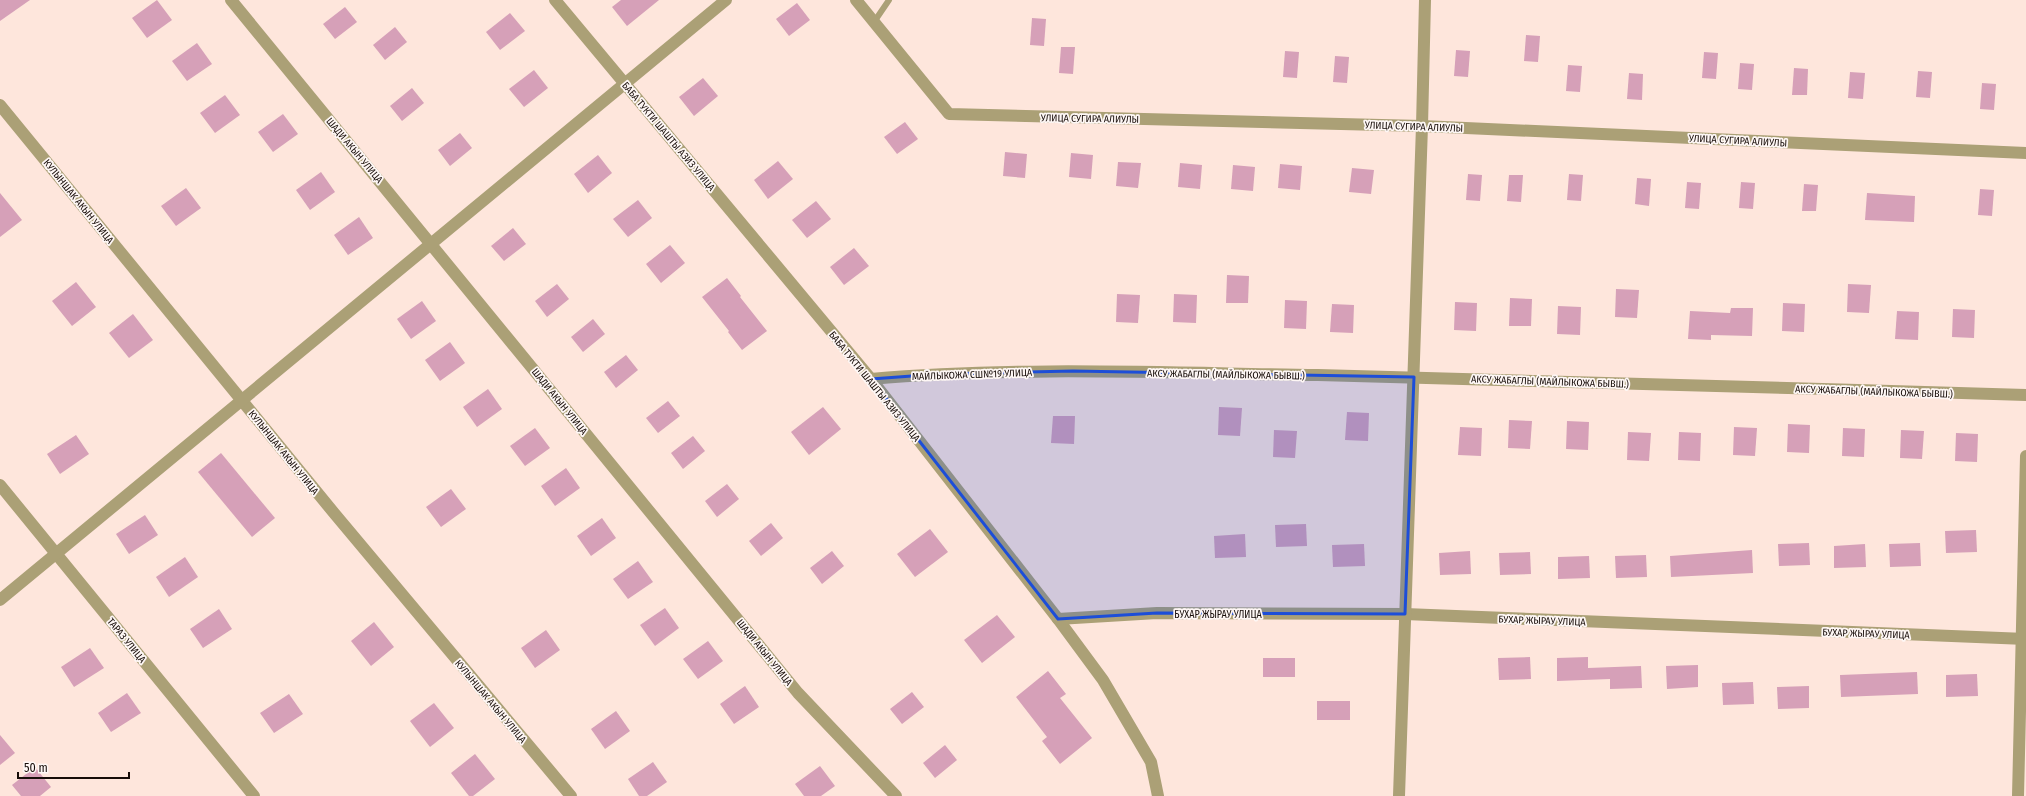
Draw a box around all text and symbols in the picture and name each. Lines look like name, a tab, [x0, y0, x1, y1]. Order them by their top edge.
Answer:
street label: БАБА ТУКТИ ШАШТЫ АЗИЗ УЛИЦА	[619, 80, 718, 194]
street label: УЛИЦА СУГИРА АЛИУЛЫ	[1040, 112, 1139, 126]
street label: ШАДИ АКЫН УЛИЦА	[323, 115, 386, 186]
street label: УЛИЦА СУГИРА АЛИУЛЫ	[1364, 119, 1463, 135]
street label: УЛИЦА СУГИРА АЛИУЛЫ	[1688, 132, 1787, 150]
street label: КУЛЫНШАК АКЫН УЛИЦА	[41, 157, 116, 247]
street label: БАБА ТУКТИ ШАШТЫ АЗИЗ УЛИЦА	[826, 329, 923, 445]
street label: ШАДИ АКЫН УЛИЦА	[529, 366, 590, 438]
street label: МАЙЛЫКОЖА СШ№19 УЛИЦА	[912, 366, 1033, 383]
street label: АКСУ ЖАБАГЛЫ (МАЙЛЫКОЖА БЫВШ.)	[1147, 367, 1305, 382]
street label: АКСУ ЖАБАГЛЫ (МАЙЛЫКОЖА БЫВШ.)	[1471, 372, 1629, 391]
street label: АКСУ ЖАБАГЛЫ (МАЙЛЫКОЖА БЫВШ.)	[1795, 382, 1953, 401]
street label: КУЛЫНШАК АКЫН УЛИЦА	[246, 408, 321, 498]
street label: БУХАР ЖЫРАУ УЛИЦА	[1174, 609, 1262, 621]
street label: БУХАР ЖЫРАУ УЛИЦА	[1498, 613, 1587, 629]
street label: ТАРАЗ УЛИЦА	[104, 616, 148, 666]
street label: ШАДИ АКЫН УЛИЦА	[734, 617, 795, 689]
street label: БУХАР ЖЫРАУ УЛИЦА	[1822, 626, 1911, 642]
street label: КУЛЫНШАК АКЫН УЛИЦА	[452, 658, 529, 746]
scale bar	[18, 754, 129, 780]
text: 50 m	[24, 761, 48, 775]

